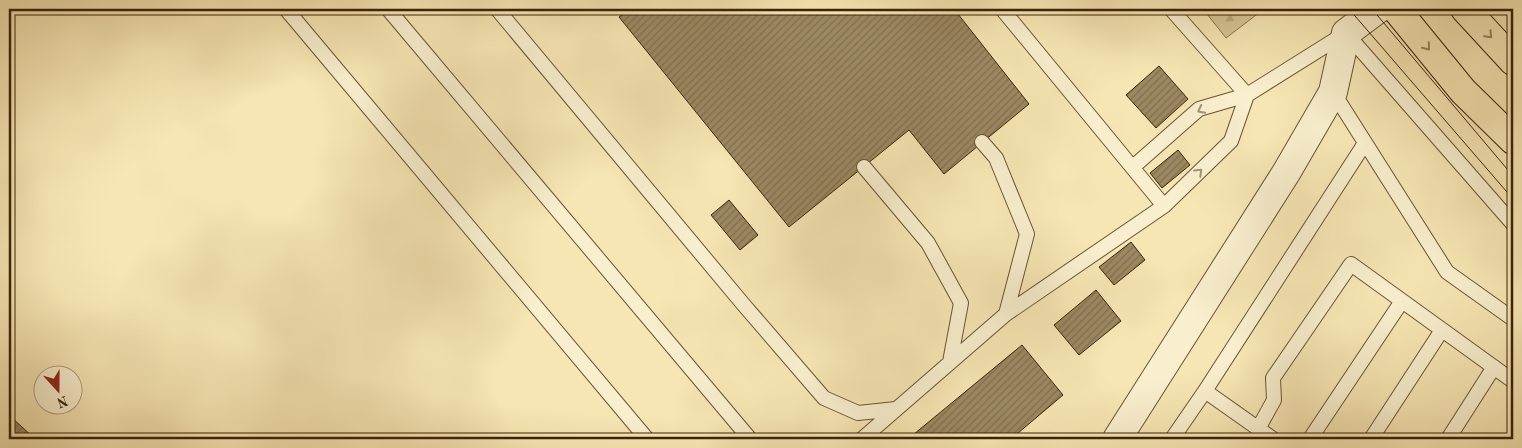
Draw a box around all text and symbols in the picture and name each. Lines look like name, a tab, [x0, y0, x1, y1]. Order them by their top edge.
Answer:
one-way arrow	[1483, 29, 1492, 38]
one-way arrow	[1422, 41, 1431, 50]
one-way arrow	[1197, 104, 1206, 114]
one-way arrow	[1193, 169, 1202, 178]
north arrow	[32, 366, 82, 416]
text: N	[55, 393, 70, 410]

